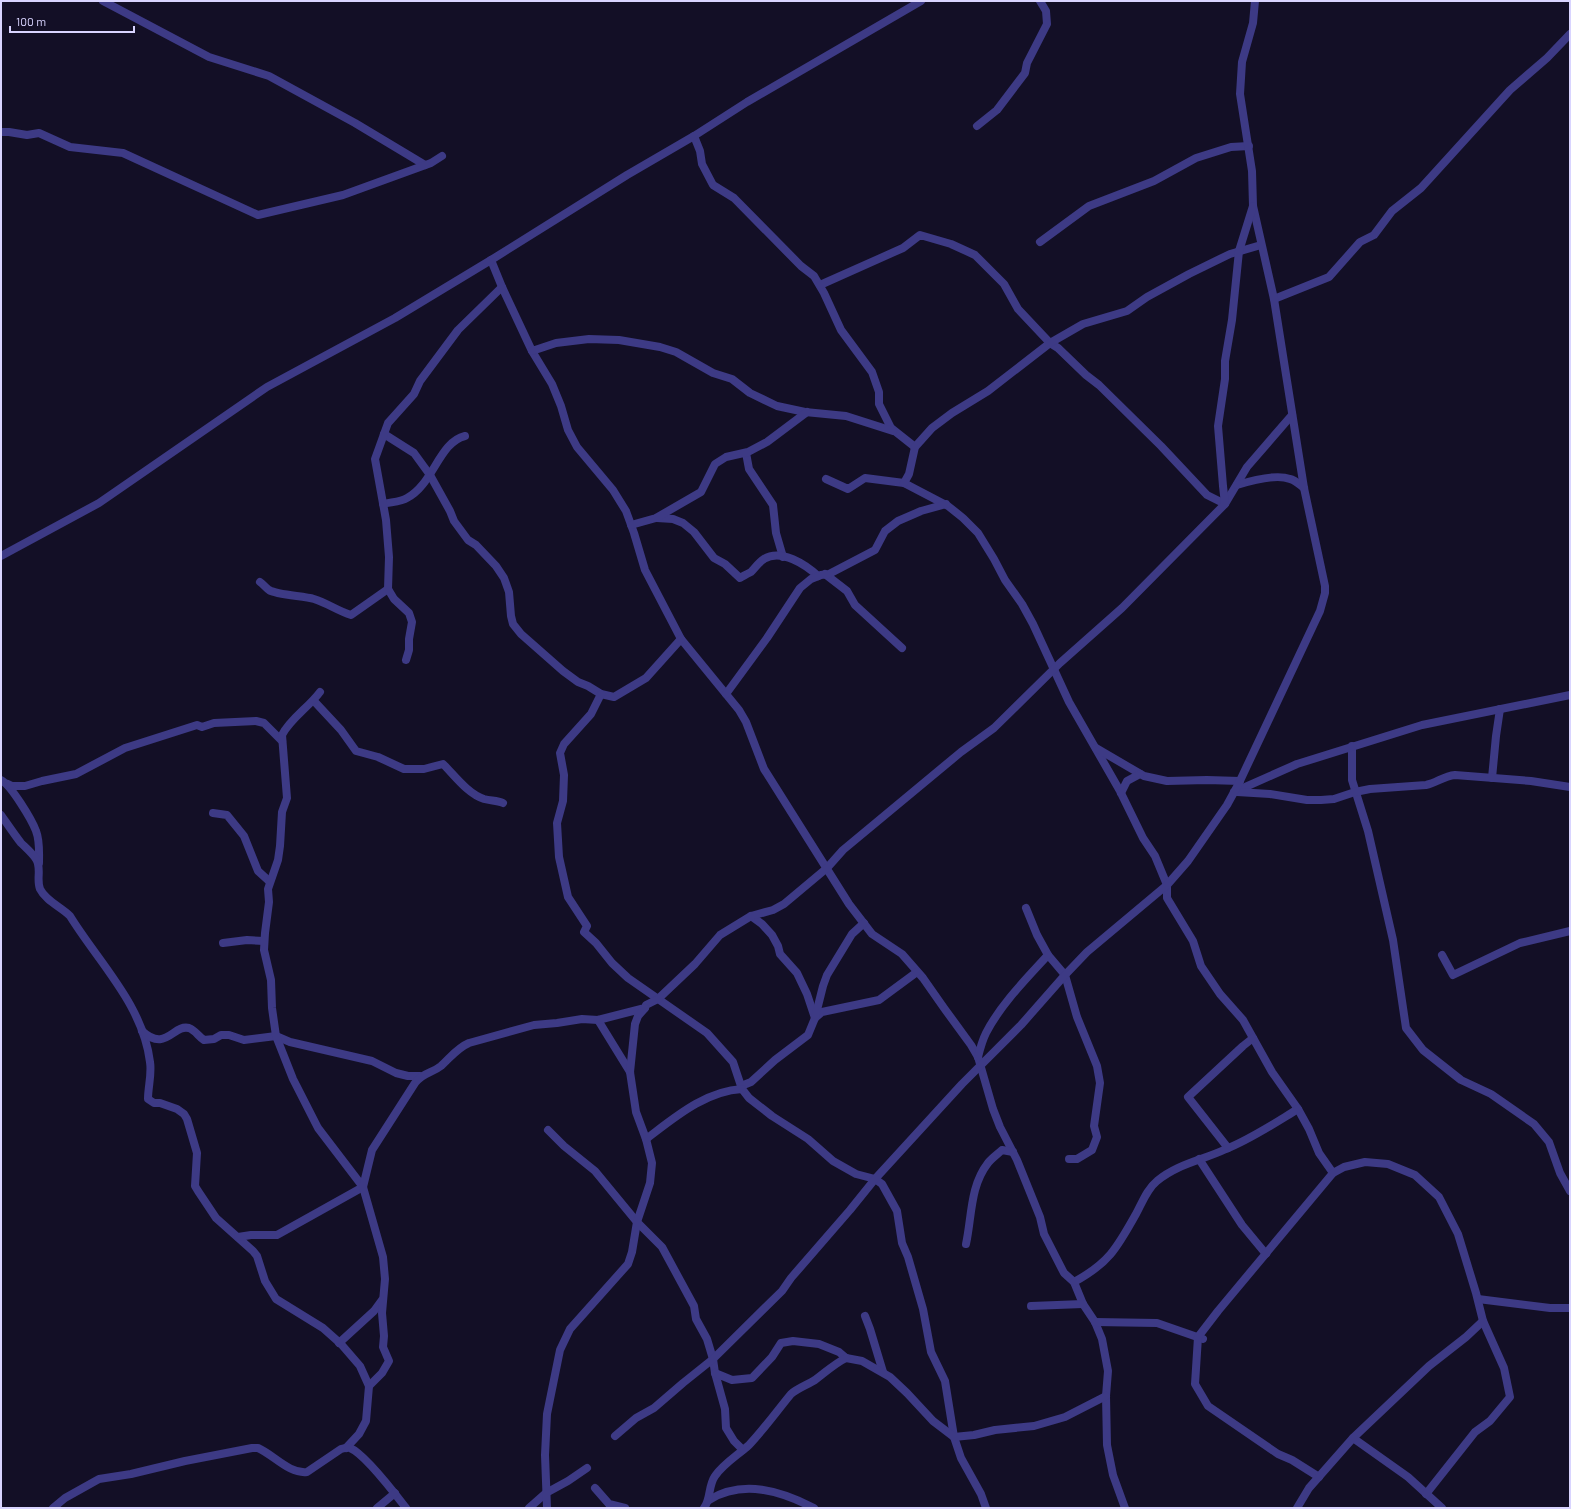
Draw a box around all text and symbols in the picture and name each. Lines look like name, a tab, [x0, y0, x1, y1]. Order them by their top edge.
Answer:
scale bar	[10, 8, 134, 34]
text: 100 m	[16, 14, 46, 28]

